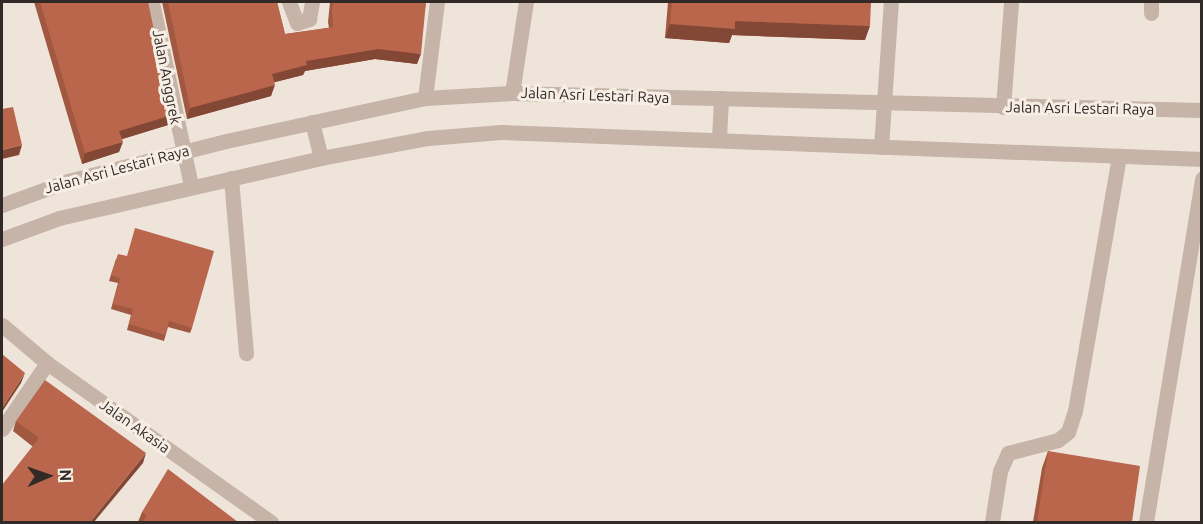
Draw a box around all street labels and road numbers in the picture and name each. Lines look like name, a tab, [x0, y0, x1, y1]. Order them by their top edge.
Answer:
street label: Jalan Anggrek	[149, 28, 185, 126]
street label: Jalan Asri Lestari Raya	[520, 83, 670, 107]
street label: Jalan Asri Lestari Raya	[1006, 98, 1154, 118]
street label: Jalan Asri Lestari Raya	[43, 141, 191, 197]
street label: Jalan Akasia	[96, 395, 174, 457]

